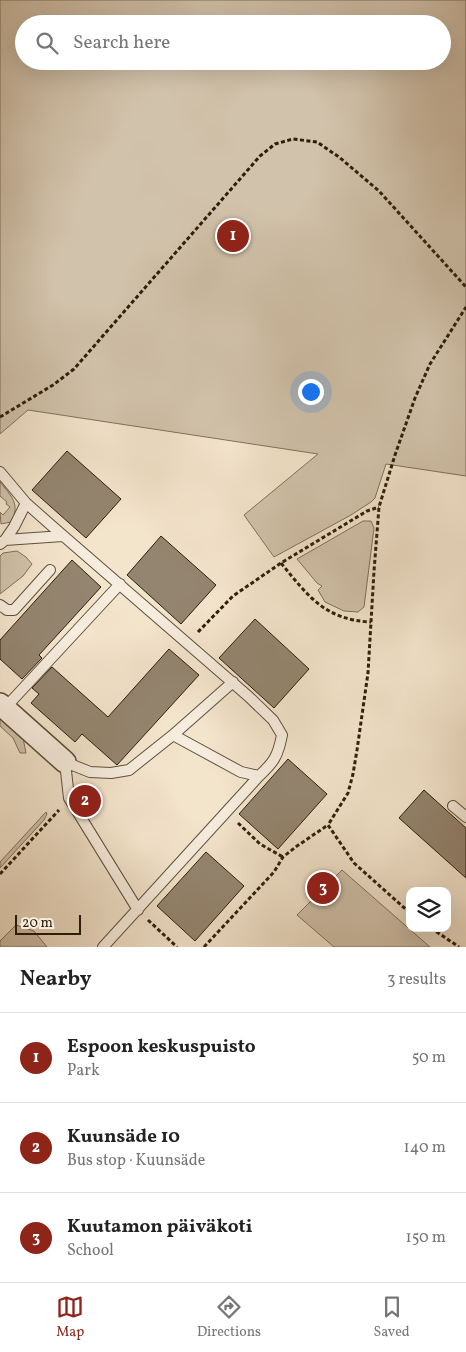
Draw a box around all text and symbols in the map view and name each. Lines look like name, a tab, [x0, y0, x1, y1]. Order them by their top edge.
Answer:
search box	[15, 15, 451, 70]
icon: search	[33, 29, 61, 57]
text: Search here	[73, 30, 170, 56]
pin: 1	[217, 217, 249, 255]
your location	[298, 379, 324, 405]
pin: 2	[69, 782, 101, 820]
pin: 3	[307, 869, 339, 907]
map controls	[406, 887, 451, 932]
button: layers	[406, 887, 451, 932]
scale bar	[15, 912, 81, 935]
text: 20 m	[22, 914, 53, 933]
text: Nearby	[20, 965, 91, 994]
text: 3 results	[387, 969, 446, 991]
text: Espoon keskuspuisto	[67, 1034, 256, 1060]
text: 1	[33, 1047, 39, 1069]
text: 50 m	[412, 1047, 446, 1069]
text: Park	[67, 1060, 100, 1082]
text: Kuunsäde 10	[67, 1124, 180, 1150]
text: 2	[32, 1137, 40, 1159]
text: 140 m	[404, 1137, 446, 1159]
text: Bus stop · Kuunsäde	[67, 1150, 205, 1172]
text: Kuutamon päiväkoti	[67, 1214, 252, 1240]
text: 3	[32, 1227, 40, 1249]
text: 150 m	[405, 1227, 446, 1249]
text: School	[67, 1240, 114, 1262]
tab: Map	[56, 1293, 84, 1342]
tab: Directions	[197, 1293, 261, 1342]
tab: Saved	[374, 1293, 410, 1342]

